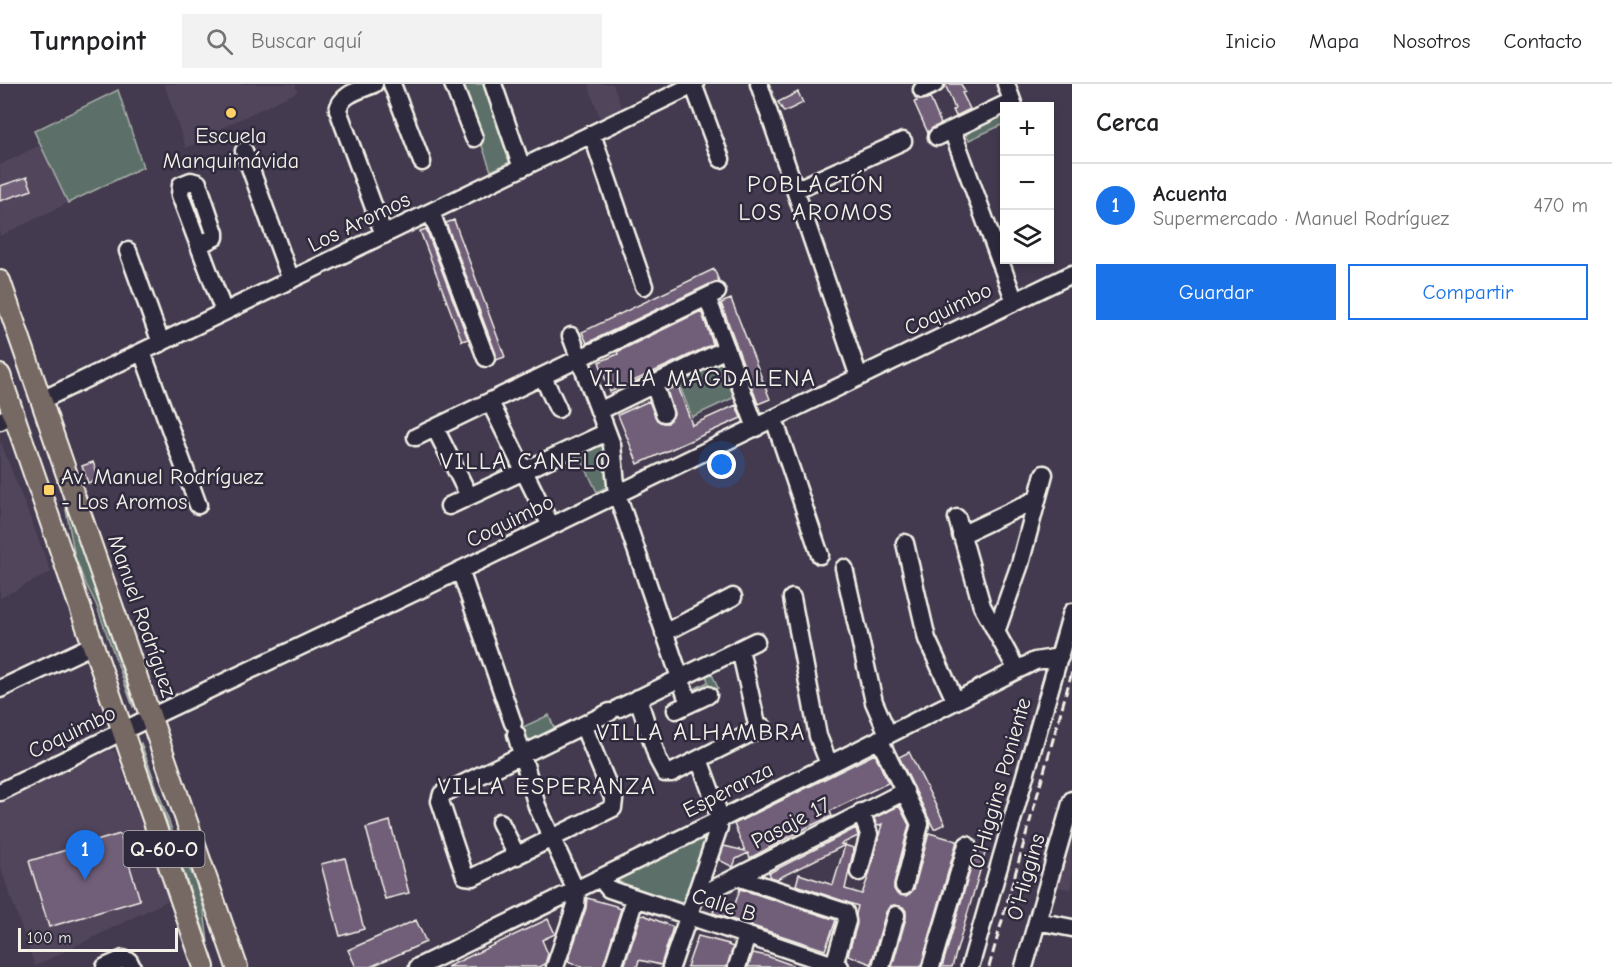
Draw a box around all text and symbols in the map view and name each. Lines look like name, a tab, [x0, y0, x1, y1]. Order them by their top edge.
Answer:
search box	[182, 14, 602, 68]
text: Turnpoint	[30, 25, 146, 57]
icon: search	[203, 25, 236, 58]
text: Buscar aquí	[251, 28, 362, 54]
text: Inicio	[1225, 29, 1276, 53]
text: Mapa	[1309, 29, 1359, 53]
text: Nosotros	[1392, 29, 1471, 53]
text: Contacto	[1504, 29, 1582, 53]
map controls	[1000, 102, 1054, 264]
button: +	[1000, 102, 1054, 156]
marker: Escuela Manquimávida	[224, 106, 238, 120]
text: Cerca	[1096, 108, 1160, 138]
place label: Escuela Manquimávida	[163, 123, 299, 174]
button: −	[1000, 156, 1054, 210]
district label: POBLACIÓN LOS AROMOS	[738, 170, 894, 226]
text: Acuenta	[1153, 181, 1228, 207]
street label: Los Aromos	[304, 186, 414, 258]
text: 1	[1112, 194, 1119, 217]
text: 470 m	[1533, 194, 1588, 217]
text: Supermercado · Manuel Rodríguez	[1153, 207, 1449, 230]
button: layers	[1000, 210, 1054, 264]
button: Guardar	[1096, 264, 1336, 320]
button: Compartir	[1348, 264, 1588, 320]
street label: Coquimbo	[900, 277, 996, 341]
district label: VILLA MAGDALENA	[589, 364, 817, 392]
district label: VILLA CANELO	[440, 447, 612, 475]
your location	[707, 450, 736, 479]
place label: Av. Manuel Rodríguez - Los Aromos	[61, 464, 264, 515]
marker: Av. Manuel Rodríguez - Los Aromos	[42, 483, 56, 497]
street label: Coquimbo	[462, 489, 558, 553]
street label: Manuel Rodríguez	[102, 532, 182, 701]
street label: O'Higgins Poniente	[963, 695, 1037, 871]
street label: Coquimbo	[24, 700, 120, 764]
district label: VILLA ALHAMBRA	[596, 718, 806, 746]
street label: Esperanza	[679, 756, 777, 824]
district label: VILLA ESPERANZA	[438, 772, 656, 800]
street label: Pasaje 17	[747, 791, 836, 855]
pin: 1	[66, 830, 104, 880]
road number: Q-60-O	[124, 831, 204, 867]
street label: O'Higgins	[1001, 831, 1051, 923]
street label: Calle B	[688, 882, 760, 928]
scale bar	[18, 925, 178, 952]
text: 100 m	[27, 929, 71, 947]

